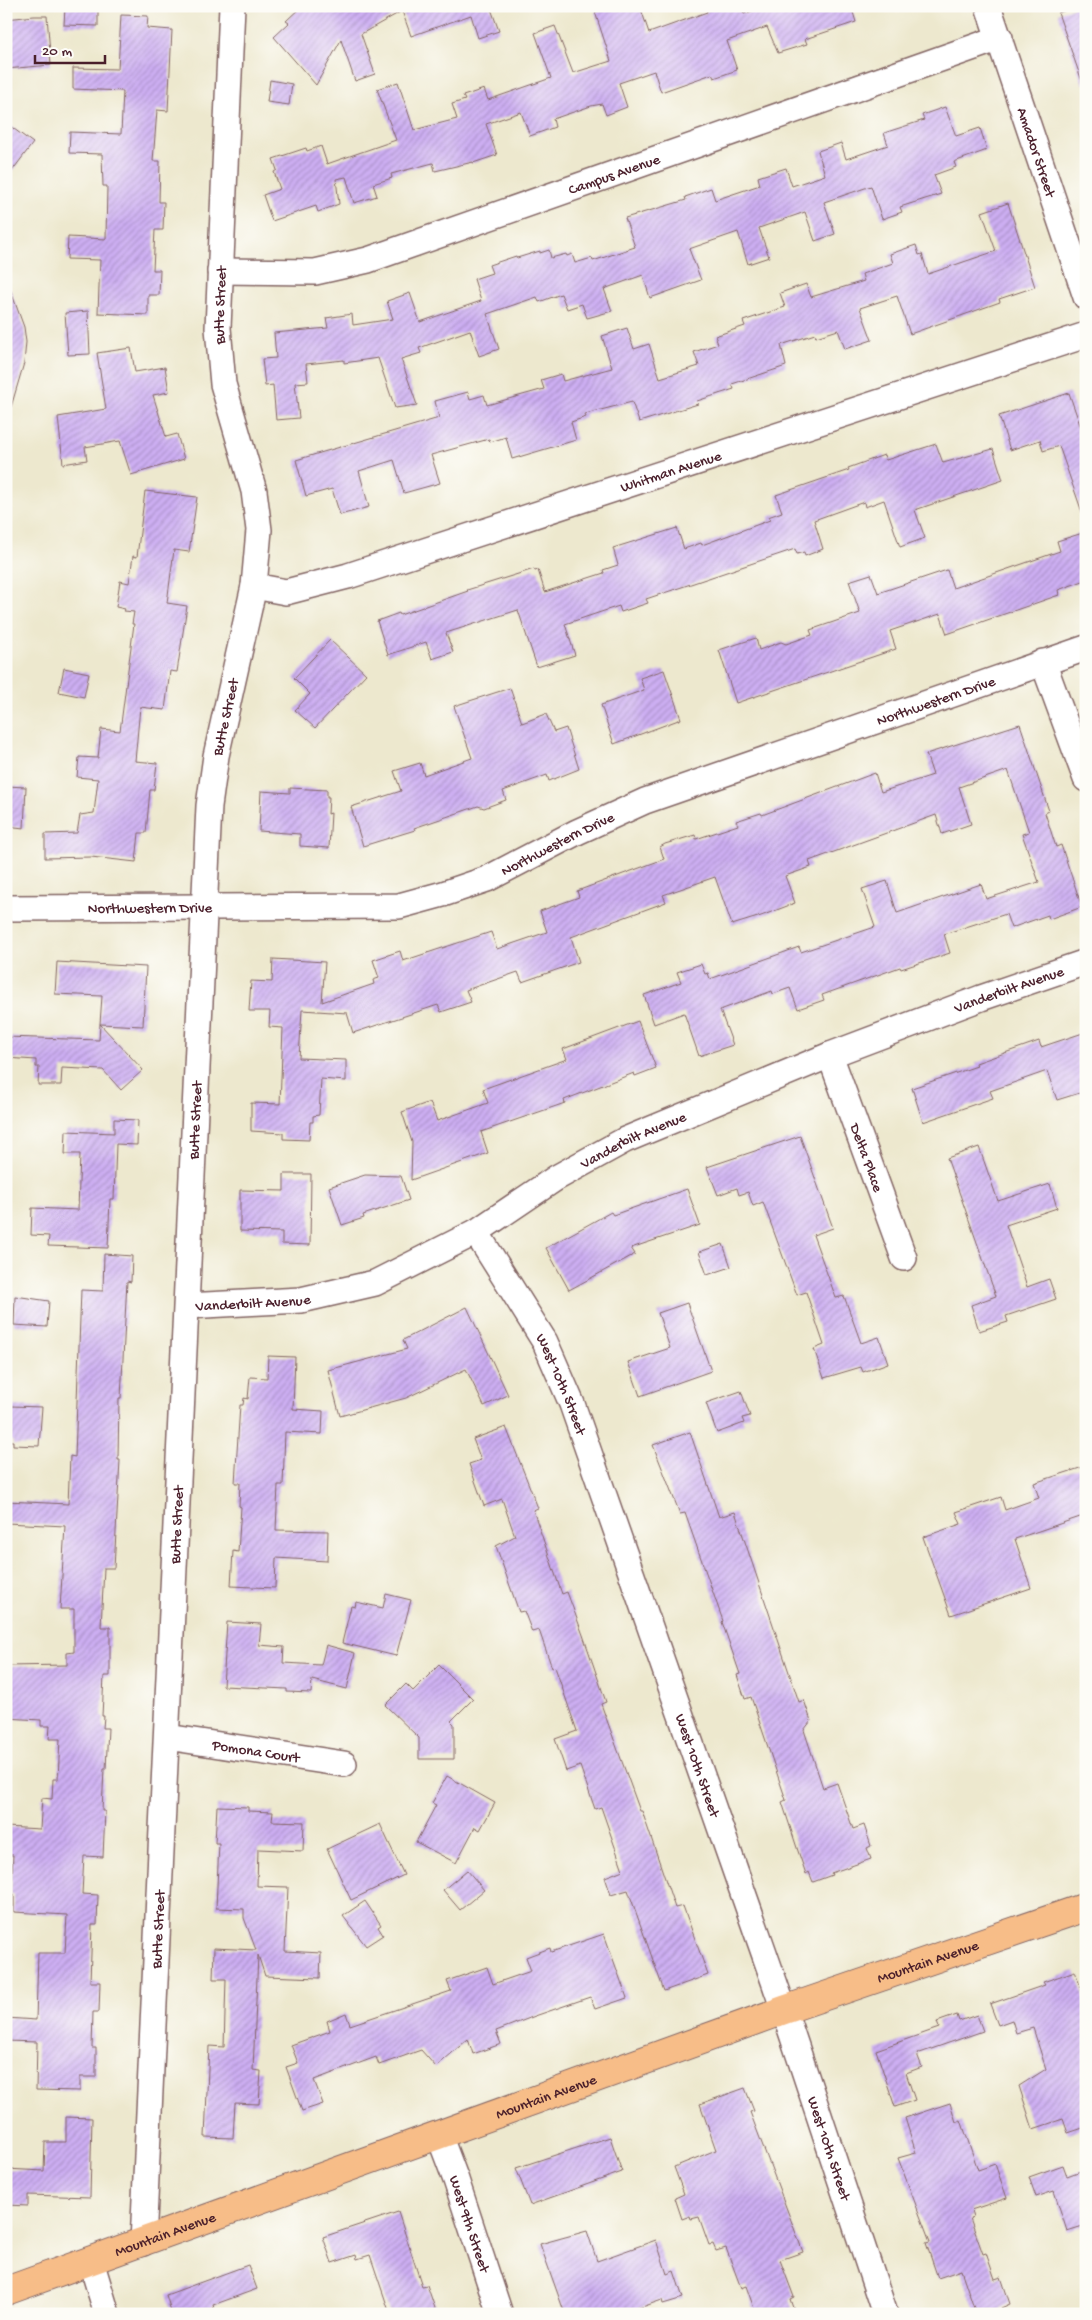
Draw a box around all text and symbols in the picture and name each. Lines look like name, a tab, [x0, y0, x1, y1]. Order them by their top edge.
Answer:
scale bar	[35, 32, 105, 64]
text: 20 m	[42, 43, 72, 61]
street label: Amador Street	[1012, 105, 1059, 201]
street label: Campus Avenue	[566, 151, 663, 200]
street label: Butte Street	[211, 264, 232, 346]
street label: Whitman Avenue	[619, 448, 724, 497]
street label: Northwestern Drive	[874, 673, 998, 731]
street label: Butte Street	[209, 675, 244, 759]
street label: Northwestern Drive	[498, 809, 618, 881]
street label: Northwestern Drive	[88, 900, 213, 919]
street label: Vanderbilt Avenue	[951, 963, 1067, 1019]
street label: Butte Street	[186, 1079, 207, 1161]
street label: Vanderbilt Avenue	[577, 1109, 689, 1174]
street label: Delta Place	[844, 1120, 886, 1195]
street label: Vanderbilt Avenue	[194, 1291, 313, 1317]
street label: West 10th Street	[531, 1331, 590, 1439]
street label: Butte Street	[167, 1483, 189, 1565]
street label: West 10th Street	[670, 1712, 723, 1821]
street label: Pomona Court	[210, 1737, 302, 1768]
street label: Butte Street	[149, 1888, 170, 1970]
street label: Mountain Avenue	[875, 1937, 982, 1989]
street label: Mountain Avenue	[494, 2071, 600, 2124]
street label: West 10th Street	[802, 2095, 854, 2205]
street label: West 9th Street	[444, 2173, 493, 2277]
street label: Mountain Avenue	[113, 2209, 219, 2262]

